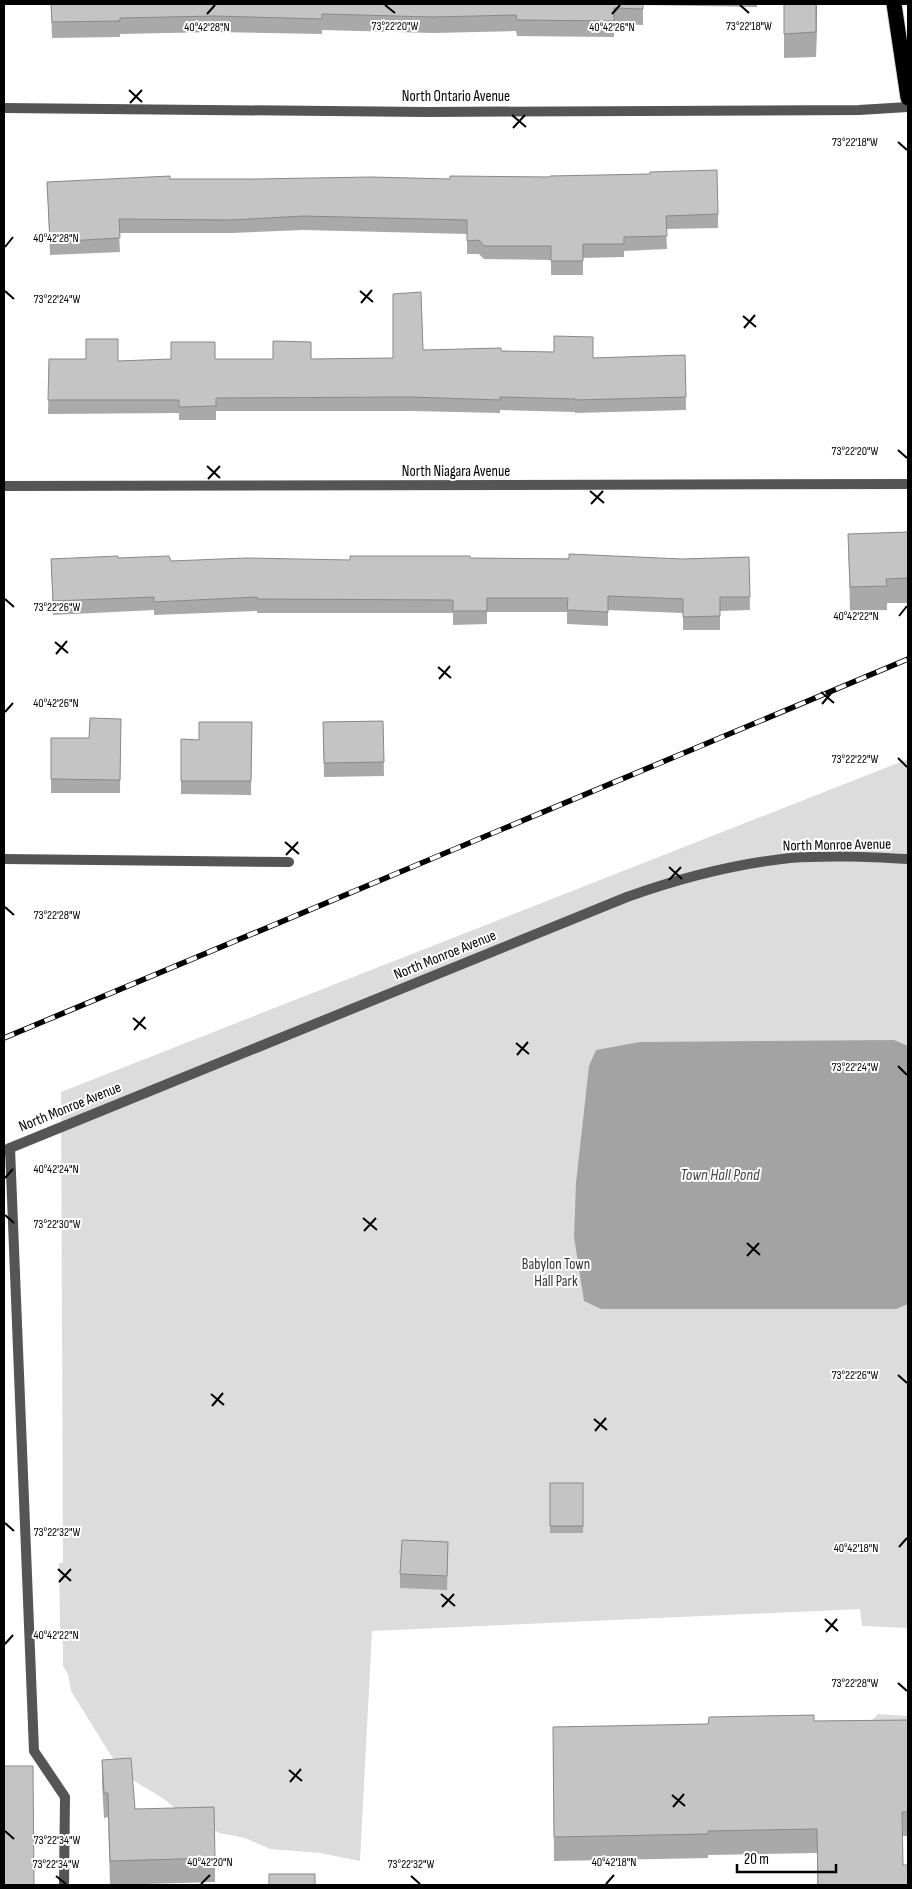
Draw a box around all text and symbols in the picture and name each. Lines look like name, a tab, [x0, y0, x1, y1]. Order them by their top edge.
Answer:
text: 73°22'20"W	[372, 19, 419, 34]
text: 73°22'18"W	[726, 19, 772, 34]
text: 40°42'28"N	[184, 20, 230, 35]
text: 40°42'26"N	[589, 20, 635, 35]
street label: North Ontario Avenue	[402, 87, 510, 106]
text: 73°22'18"W	[832, 135, 878, 150]
text: 40°42'28"N	[33, 231, 79, 246]
text: 73°22'24"W	[34, 292, 80, 307]
text: 73°22'20"W	[832, 444, 879, 459]
street label: North Niagara Avenue	[402, 462, 510, 481]
text: 73°22'26"W	[34, 600, 81, 615]
text: 40°42'22"N	[833, 609, 879, 624]
text: 40°42'26"N	[33, 696, 79, 711]
text: 73°22'22"W	[832, 752, 878, 767]
street label: North Monroe Avenue	[782, 835, 892, 855]
text: 73°22'28"W	[34, 908, 80, 923]
street label: North Monroe Avenue	[391, 926, 499, 984]
text: 73°22'24"W	[832, 1060, 878, 1075]
street label: North Monroe Avenue	[16, 1078, 124, 1136]
text: 40°42'24"N	[33, 1162, 79, 1177]
water label: Town Hall Pond	[680, 1166, 760, 1185]
text: 73°22'30"W	[34, 1217, 81, 1232]
park label: Babylon Town Hall Park	[522, 1255, 590, 1291]
text: 73°22'26"W	[832, 1368, 879, 1383]
text: 73°22'32"W	[34, 1525, 80, 1540]
text: 40°42'18"N	[834, 1541, 878, 1556]
text: 40°42'22"N	[33, 1628, 79, 1643]
text: 73°22'28"W	[832, 1676, 878, 1691]
text: 73°22'34"W	[34, 1833, 80, 1848]
scale bar	[737, 1842, 836, 1874]
text: 20 m	[744, 1850, 769, 1869]
text: 40°42'20"N	[187, 1855, 233, 1870]
text: 40°42'18"N	[592, 1855, 636, 1870]
text: 73°22'34"W	[33, 1857, 79, 1872]
text: 73°22'32"W	[388, 1857, 434, 1872]

